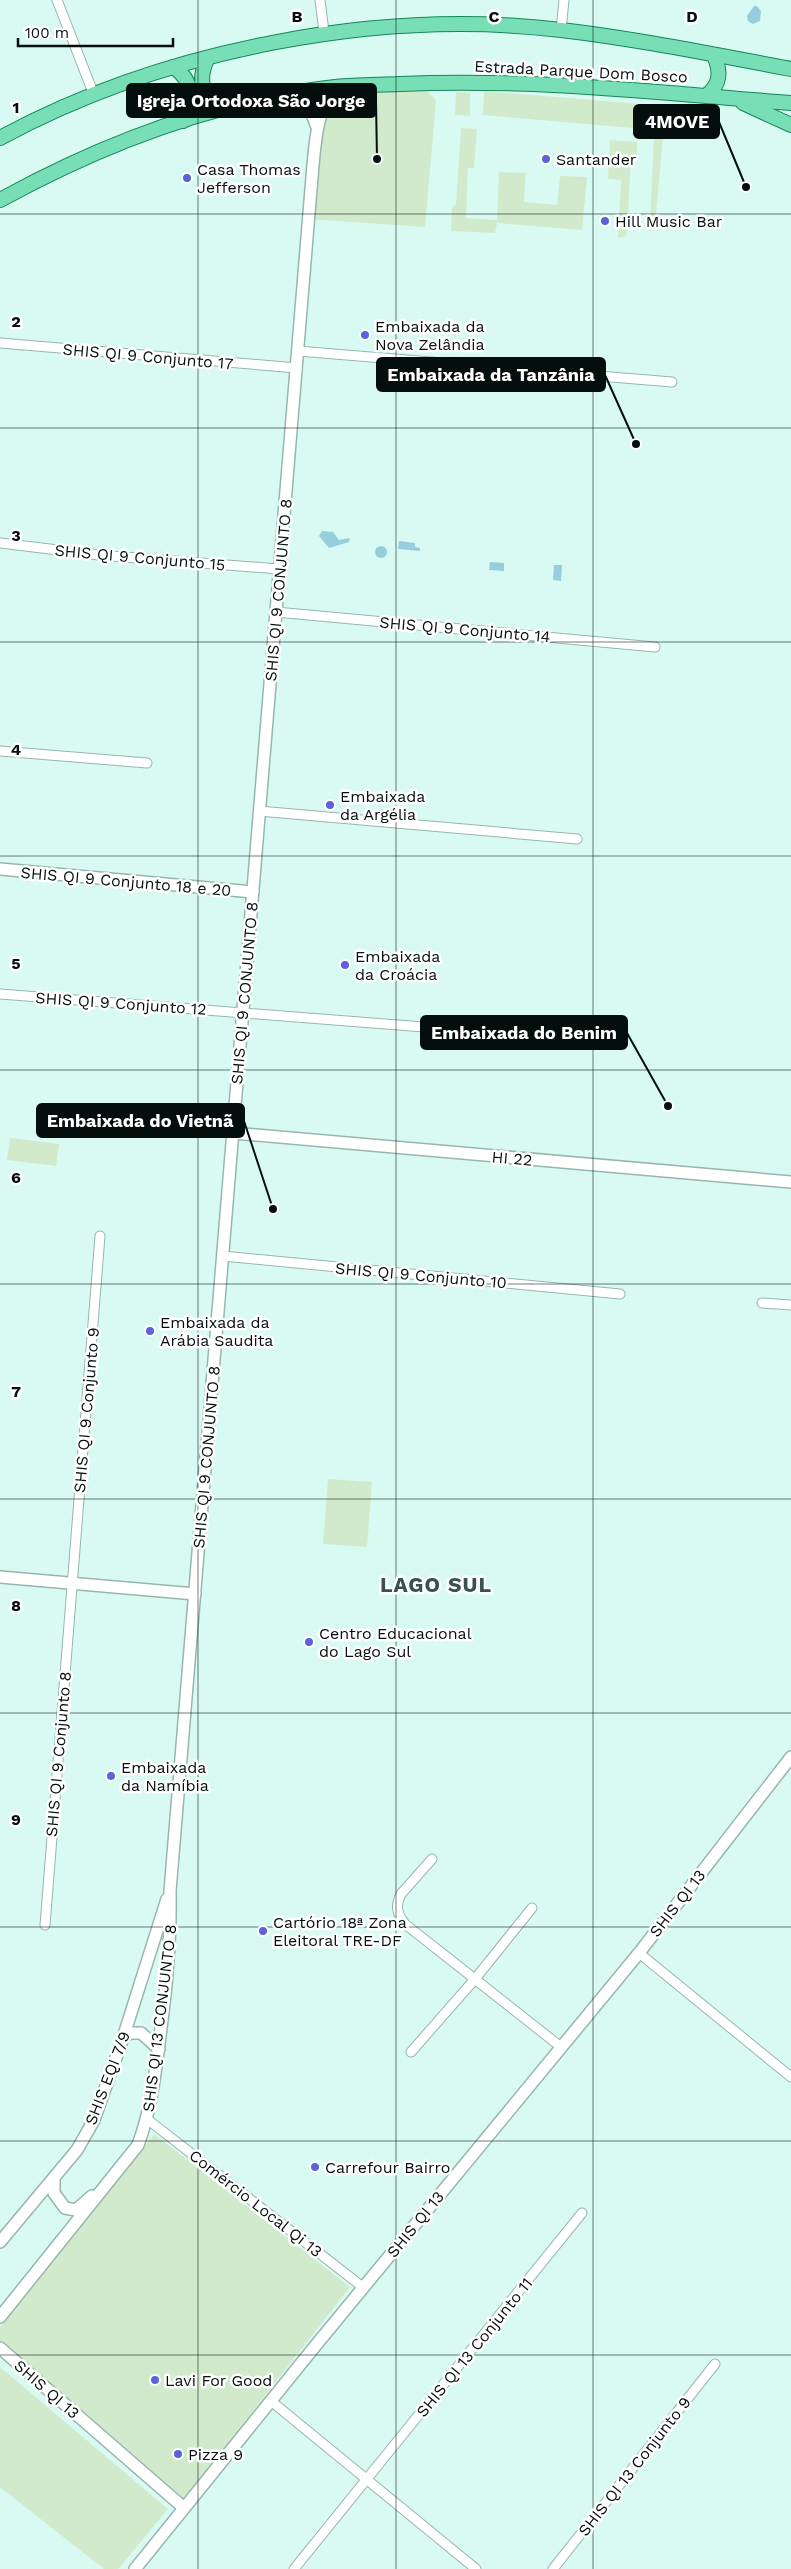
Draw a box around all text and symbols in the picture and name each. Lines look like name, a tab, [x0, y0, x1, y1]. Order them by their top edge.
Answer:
text: B	[292, 7, 303, 26]
text: C	[489, 7, 500, 26]
text: D	[686, 7, 698, 26]
scale bar	[18, 15, 172, 47]
text: 100 m	[25, 24, 69, 42]
street label: Estrada Parque Dom Bosco	[474, 56, 688, 87]
callout: Igreja Ortodoxa São Jorge	[127, 84, 376, 117]
text: Igreja Ortodoxa São Jorge	[137, 90, 365, 111]
text: 1	[13, 98, 19, 117]
callout: 4MOVE	[634, 105, 719, 138]
text: 4MOVE	[645, 111, 709, 132]
place label: Santander	[556, 150, 637, 169]
marker: Santander	[540, 153, 552, 165]
place label: Casa Thomas Jefferson	[197, 160, 301, 197]
marker: Casa Thomas Jefferson	[181, 172, 193, 184]
place label: Hill Music Bar	[615, 212, 723, 231]
marker: Hill Music Bar	[599, 215, 611, 227]
text: 2	[11, 312, 21, 331]
place label: Embaixada da Nova Zelândia	[375, 317, 485, 354]
marker: Embaixada da Nova Zelândia	[359, 329, 371, 341]
street label: SHIS QI 9 Conjunto 17	[62, 340, 234, 373]
callout: Embaixada da Tanzânia	[377, 358, 605, 391]
text: Embaixada da Tanzânia	[387, 364, 595, 385]
street label: SHIS QI 9 CONJUNTO 8	[261, 498, 296, 682]
text: 3	[11, 526, 21, 545]
street label: SHIS QI 9 Conjunto 15	[54, 541, 226, 574]
street label: SHIS QI 9 Conjunto 14	[379, 613, 552, 646]
text: 4	[11, 740, 21, 759]
place label: Embaixada da Argélia	[340, 787, 425, 824]
marker: Embaixada da Argélia	[324, 799, 336, 811]
street label: SHIS QI 9 Conjunto 18 e 20	[20, 863, 232, 900]
street label: SHIS QI 9 CONJUNTO 8	[227, 901, 262, 1085]
place label: Embaixada da Croácia	[355, 947, 440, 984]
text: 5	[11, 954, 21, 973]
marker: Embaixada da Croácia	[339, 959, 351, 971]
street label: SHIS QI 9 Conjunto 12	[35, 988, 207, 1019]
callout: Embaixada do Benim	[421, 1016, 627, 1049]
text: Embaixada do Benim	[431, 1022, 617, 1043]
callout: Embaixada do Vietnã	[37, 1104, 244, 1137]
text: Embaixada do Vietnã	[47, 1110, 234, 1131]
street label: HI 22	[491, 1147, 533, 1170]
text: 6	[11, 1168, 21, 1187]
street label: SHIS QI 9 Conjunto 10	[334, 1259, 507, 1292]
place label: Embaixada da Arábia Saudita	[160, 1313, 273, 1350]
marker: Embaixada da Arábia Saudita	[144, 1325, 156, 1337]
street label: SHIS QI 9 Conjunto 9	[70, 1327, 103, 1494]
street label: SHIS QI 9 CONJUNTO 8	[189, 1365, 224, 1549]
text: 7	[11, 1382, 21, 1401]
district label: LAGO SUL	[380, 1572, 492, 1597]
text: 8	[11, 1596, 21, 1615]
place label: Centro Educacional do Lago Sul	[319, 1624, 472, 1661]
marker: Centro Educacional do Lago Sul	[303, 1636, 315, 1648]
street label: SHIS QI 9 Conjunto 8	[42, 1671, 75, 1838]
place label: Embaixada da Namíbia	[121, 1758, 209, 1795]
marker: Embaixada da Namíbia	[105, 1770, 117, 1782]
text: 9	[11, 1810, 21, 1829]
street label: SHIS QI 13	[645, 1866, 709, 1941]
place label: Cartório 18ª Zona Eleitoral TRE-DF	[273, 1913, 407, 1950]
street label: SHIS QI 13 CONJUNTO 8	[139, 1923, 180, 2113]
marker: Cartório 18ª Zona Eleitoral TRE-DF	[257, 1925, 269, 1937]
street label: SHIS EQI 7/9	[81, 2029, 134, 2128]
street label: Comércio Local Qi 13	[186, 2146, 326, 2261]
place label: Carrefour Bairro	[325, 2158, 450, 2177]
marker: Carrefour Bairro	[309, 2161, 321, 2173]
street label: SHIS QI 13	[383, 2187, 448, 2261]
street label: SHIS QI 13 Conjunto 11	[412, 2274, 536, 2421]
street label: SHIS QI 13	[10, 2356, 83, 2423]
place label: Lavi For Good	[165, 2371, 272, 2390]
marker: Lavi For Good	[149, 2374, 161, 2386]
street label: SHIS QI 13 Conjunto 9	[574, 2393, 695, 2540]
place label: Pizza 9	[188, 2445, 243, 2464]
marker: Pizza 9	[172, 2448, 184, 2460]

